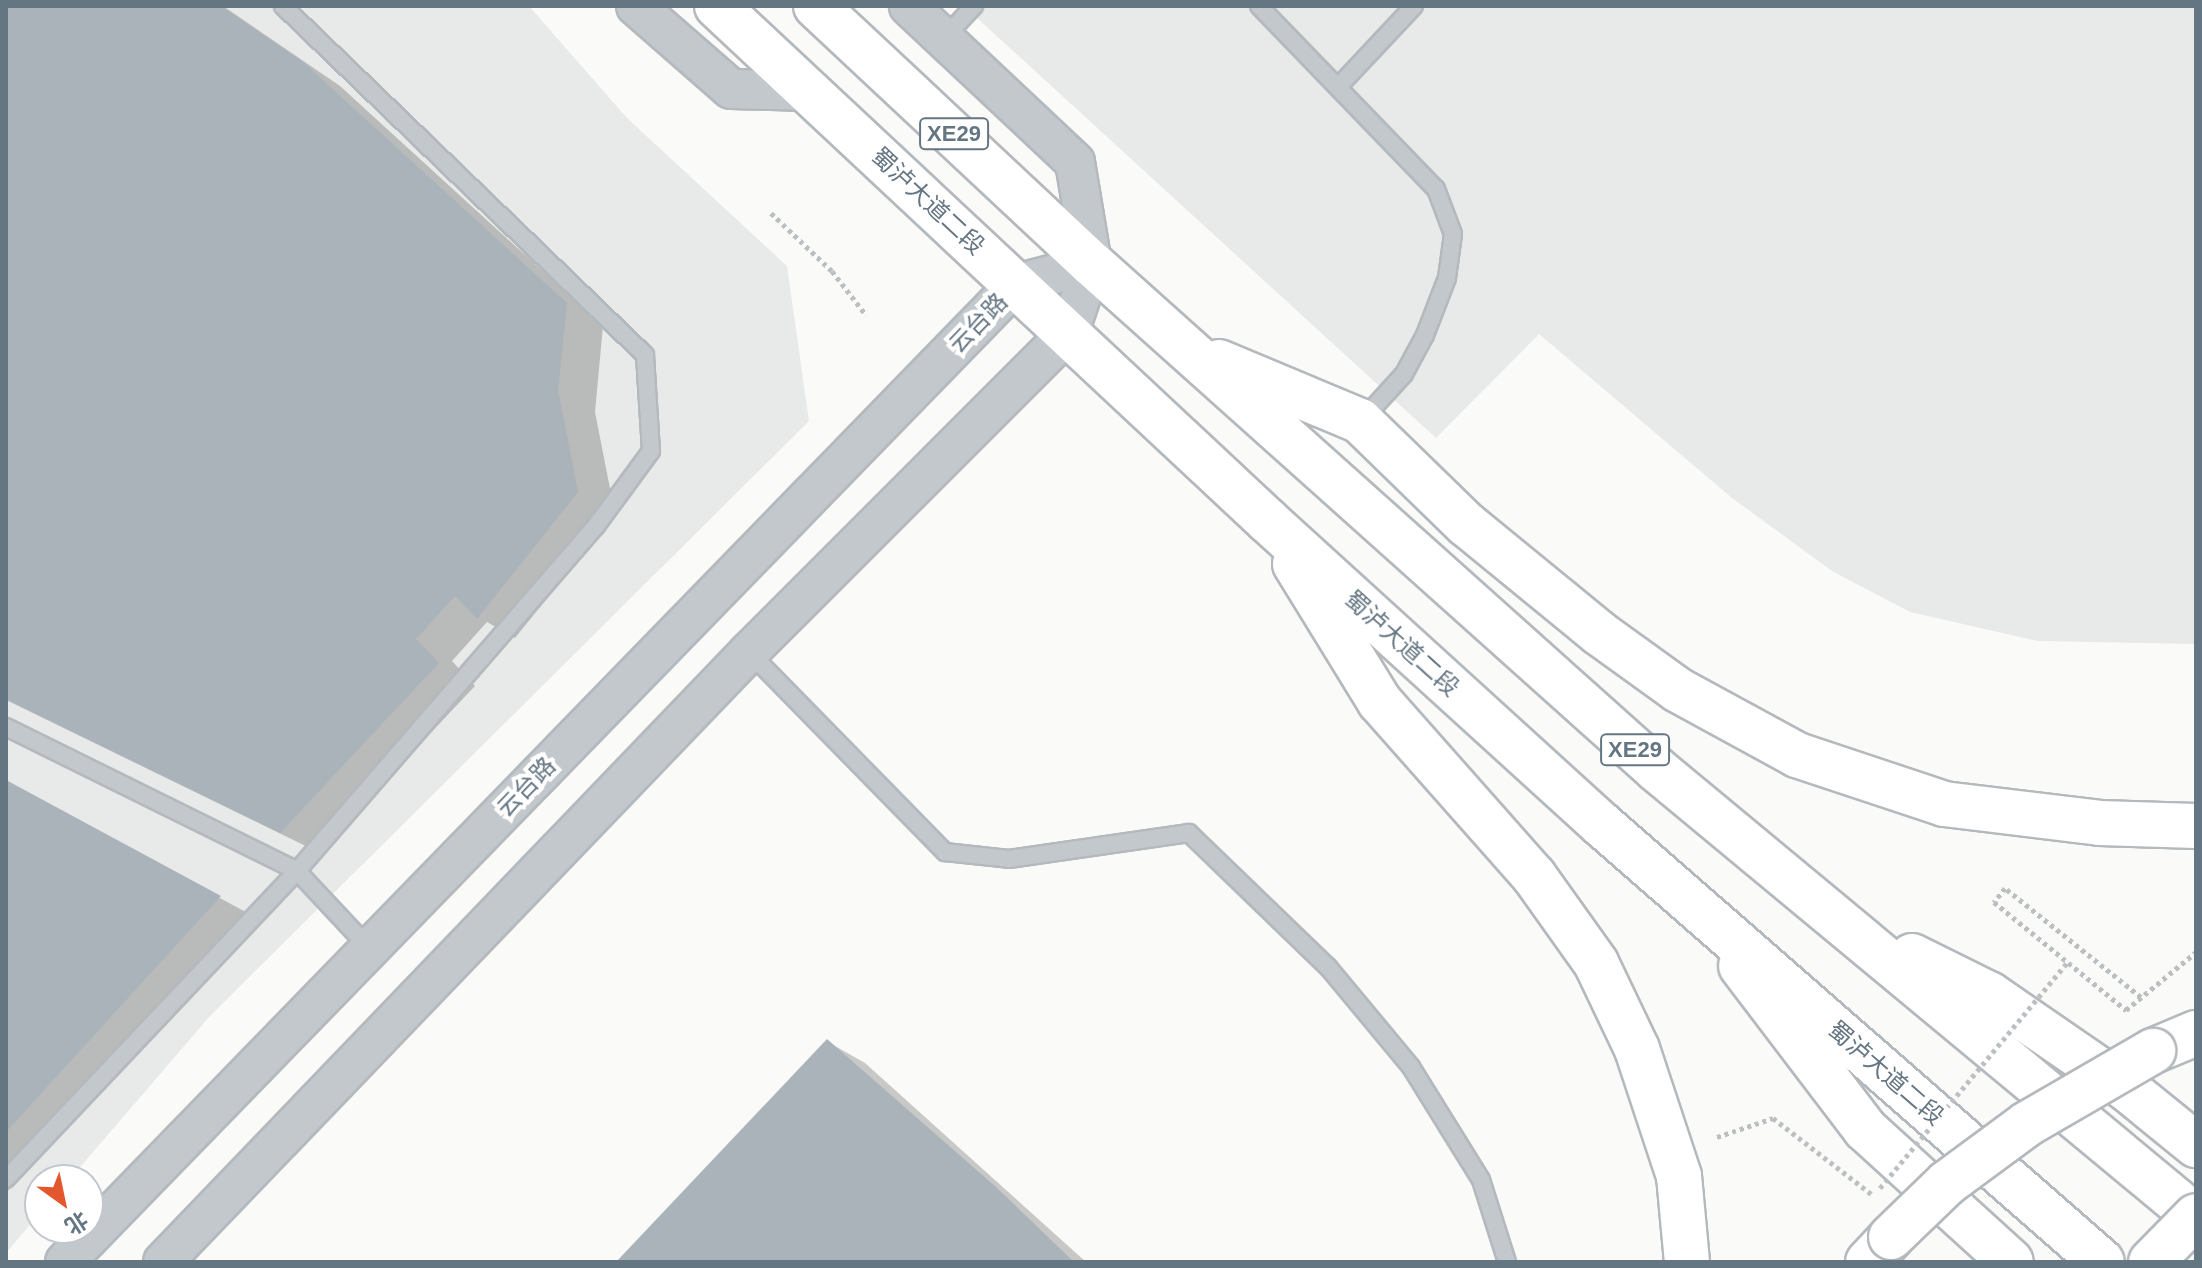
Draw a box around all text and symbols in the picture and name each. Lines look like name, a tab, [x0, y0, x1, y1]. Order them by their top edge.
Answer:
road number: XE29	[918, 116, 990, 152]
street label: 蜀泸大道二段	[866, 141, 990, 261]
street label: 云台路	[943, 287, 1013, 359]
street label: 蜀泸大道二段	[1339, 584, 1465, 702]
road number: XE29	[1599, 732, 1671, 768]
street label: 云台路	[491, 751, 561, 823]
street label: 蜀泸大道二段	[1822, 1015, 1950, 1131]
north arrow	[24, 1164, 104, 1244]
text: 北	[60, 1206, 92, 1239]

